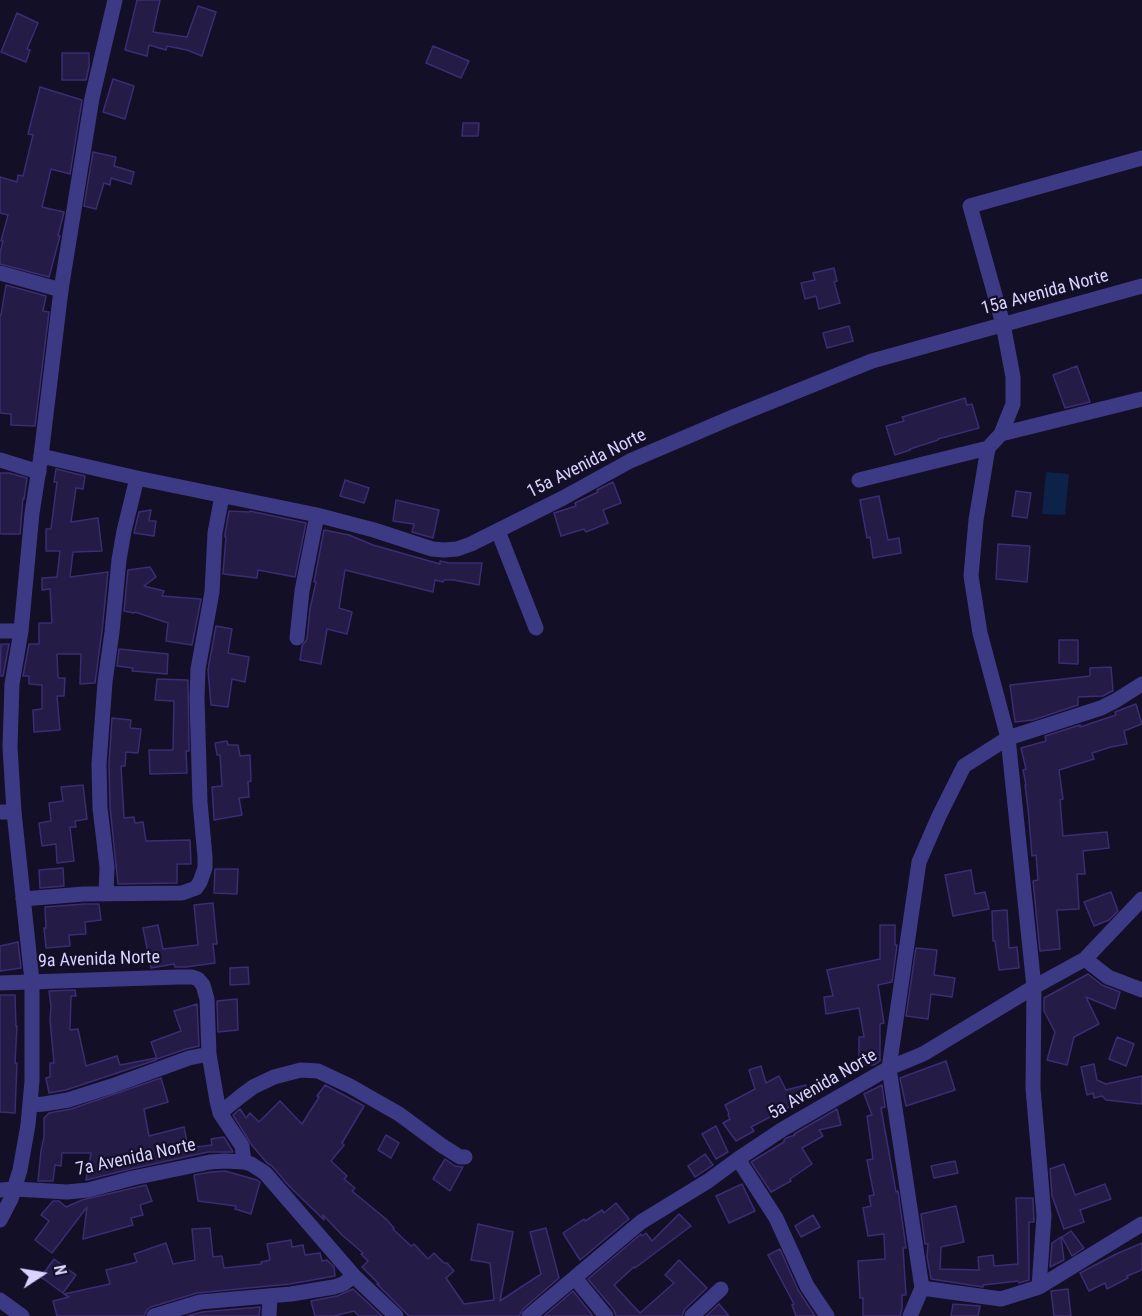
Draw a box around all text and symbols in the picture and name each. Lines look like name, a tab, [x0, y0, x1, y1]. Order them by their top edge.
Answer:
street label: 15a Avenida Norte	[979, 266, 1111, 320]
street label: 15a Avenida Norte	[524, 425, 650, 503]
street label: 9a Avenida Norte	[38, 947, 160, 973]
street label: 5a Avenida Norte	[765, 1045, 881, 1125]
street label: 7a Avenida Norte	[74, 1135, 198, 1181]
north arrow	[12, 1244, 72, 1304]
text: N	[50, 1263, 70, 1277]

